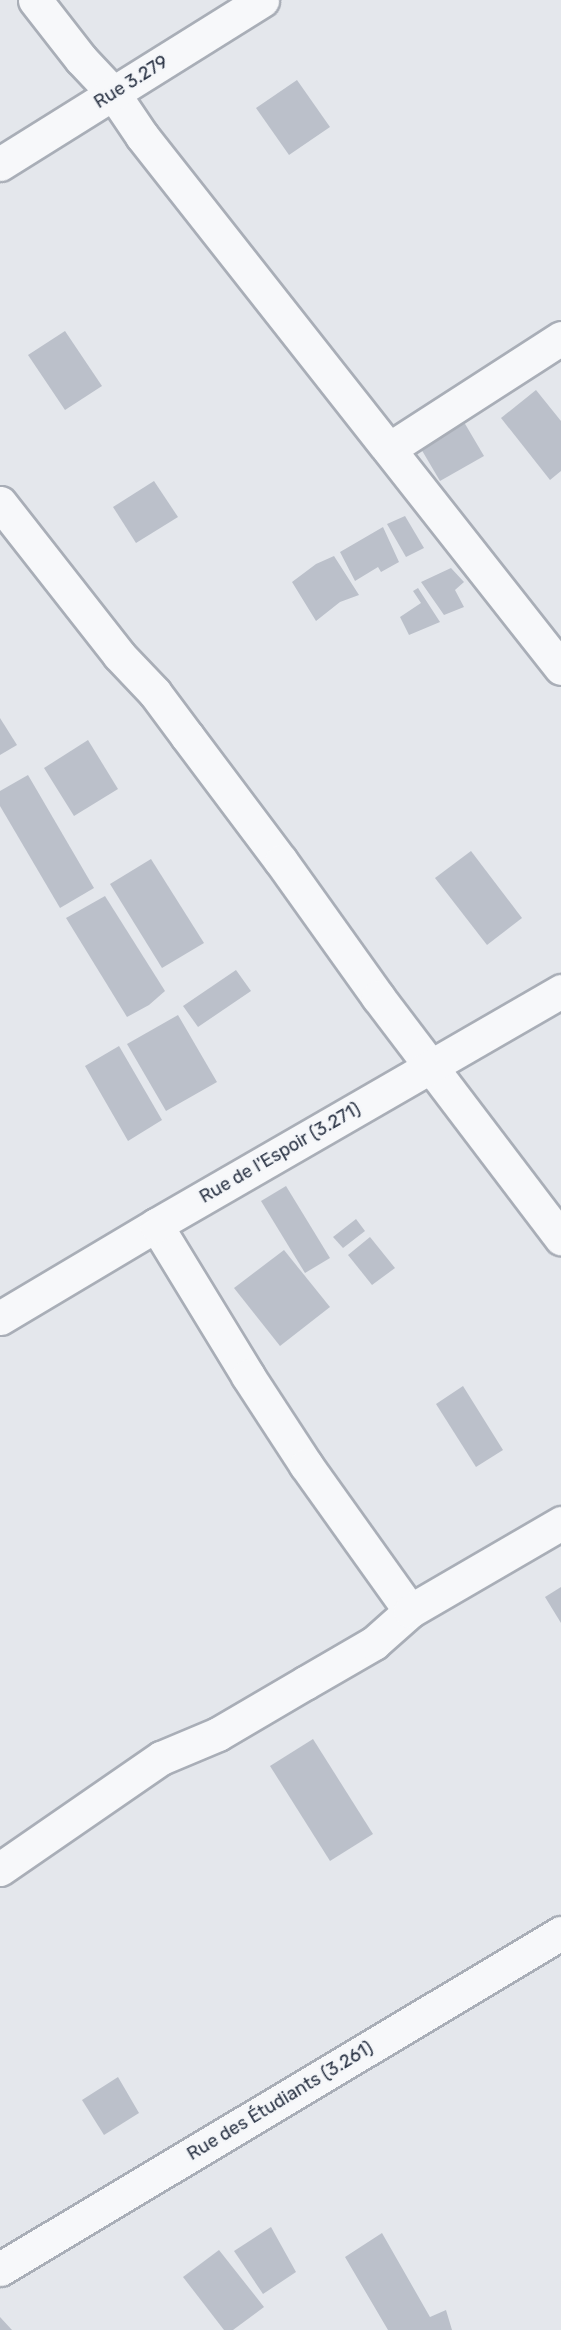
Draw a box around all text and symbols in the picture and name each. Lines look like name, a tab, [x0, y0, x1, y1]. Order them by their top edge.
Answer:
street label: Rue 3.279	[90, 51, 172, 113]
street label: Rue de l'Espoir (3.271)	[196, 1098, 364, 1208]
street label: Rue des Étudiants (3.261)	[183, 2037, 377, 2165]

